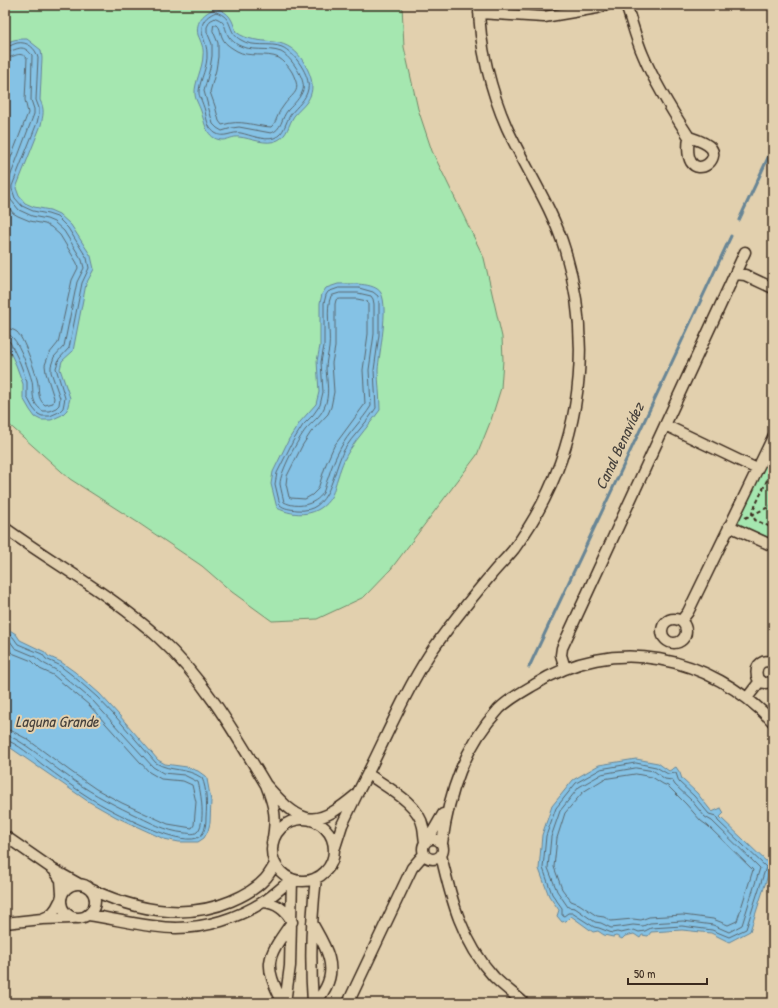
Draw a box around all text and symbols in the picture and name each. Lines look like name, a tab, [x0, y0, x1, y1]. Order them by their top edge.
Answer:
water label: Canal Benavídez	[589, 398, 649, 493]
water label: Laguna Grande	[16, 710, 99, 732]
scale bar	[628, 960, 707, 986]
text: 50 m	[634, 965, 655, 982]

